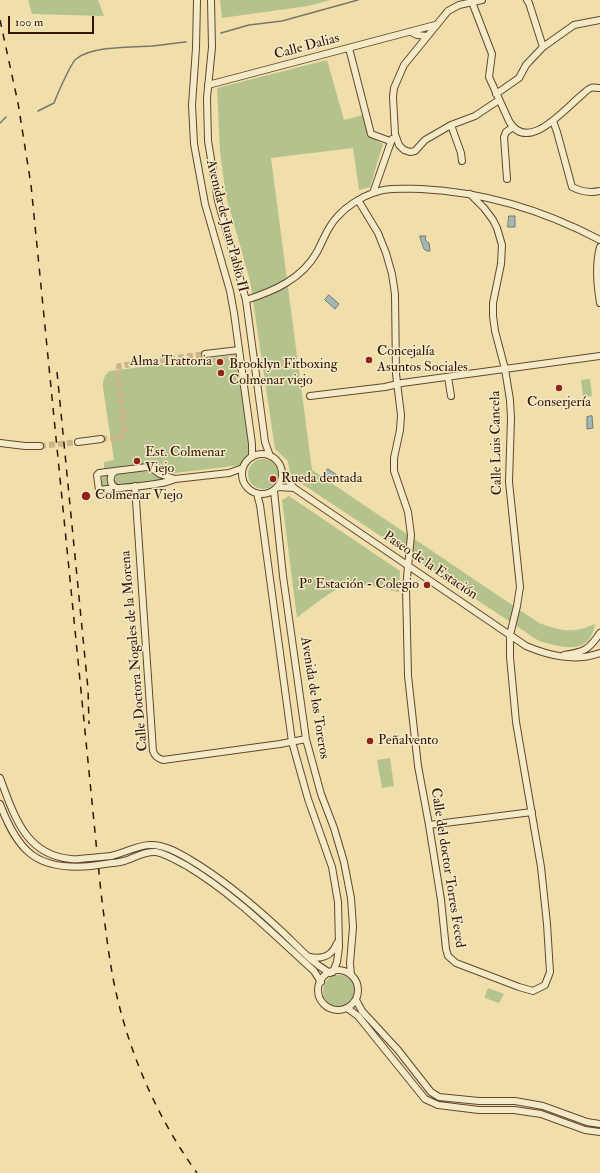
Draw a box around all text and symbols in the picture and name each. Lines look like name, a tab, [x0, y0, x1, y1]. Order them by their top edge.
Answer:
scale bar	[10, 8, 96, 34]
text: 100 m	[15, 15, 43, 30]
street label: Calle Dalias	[273, 30, 341, 64]
street label: Avenida de Juan Pablo II	[201, 158, 251, 294]
place label: Concejalía Asuntos Sociales	[377, 344, 468, 376]
place label: Alma Trattoria	[130, 354, 212, 370]
marker: Concejalía Asuntos Sociales	[364, 355, 374, 365]
marker: Alma Trattoria	[215, 357, 225, 367]
place label: Brooklyn Fitboxing Colmenar viejo	[229, 357, 338, 390]
marker: Brooklyn Fitboxing Colmenar viejo	[216, 368, 226, 378]
marker: Conserjería	[554, 383, 564, 393]
street label: Calle Luis Cancela	[488, 391, 506, 495]
place label: Conserjería	[527, 395, 591, 411]
place label: Est. Colmenar Viejo	[145, 445, 225, 478]
marker: Est. Colmenar Viejo	[132, 456, 142, 466]
place label: Rueda dentada	[281, 471, 362, 487]
marker: Rueda dentada	[268, 474, 278, 484]
place label: Colmenar Viejo	[95, 488, 183, 504]
marker: Colmenar Viejo	[80, 490, 92, 502]
street label: Paseo de la Estación	[380, 528, 480, 604]
street label: Calle Doctora Nogales de la Morena	[118, 550, 152, 752]
place label: Pº Estación - Colegio	[299, 577, 419, 593]
marker: Pº Estación - Colegio	[422, 580, 432, 590]
street label: Avenida de los Toreros	[296, 636, 332, 760]
place label: Peñalvento	[378, 733, 438, 749]
marker: Peñalvento	[365, 736, 375, 746]
street label: Calle del doctor Torres Feced	[426, 787, 468, 949]

